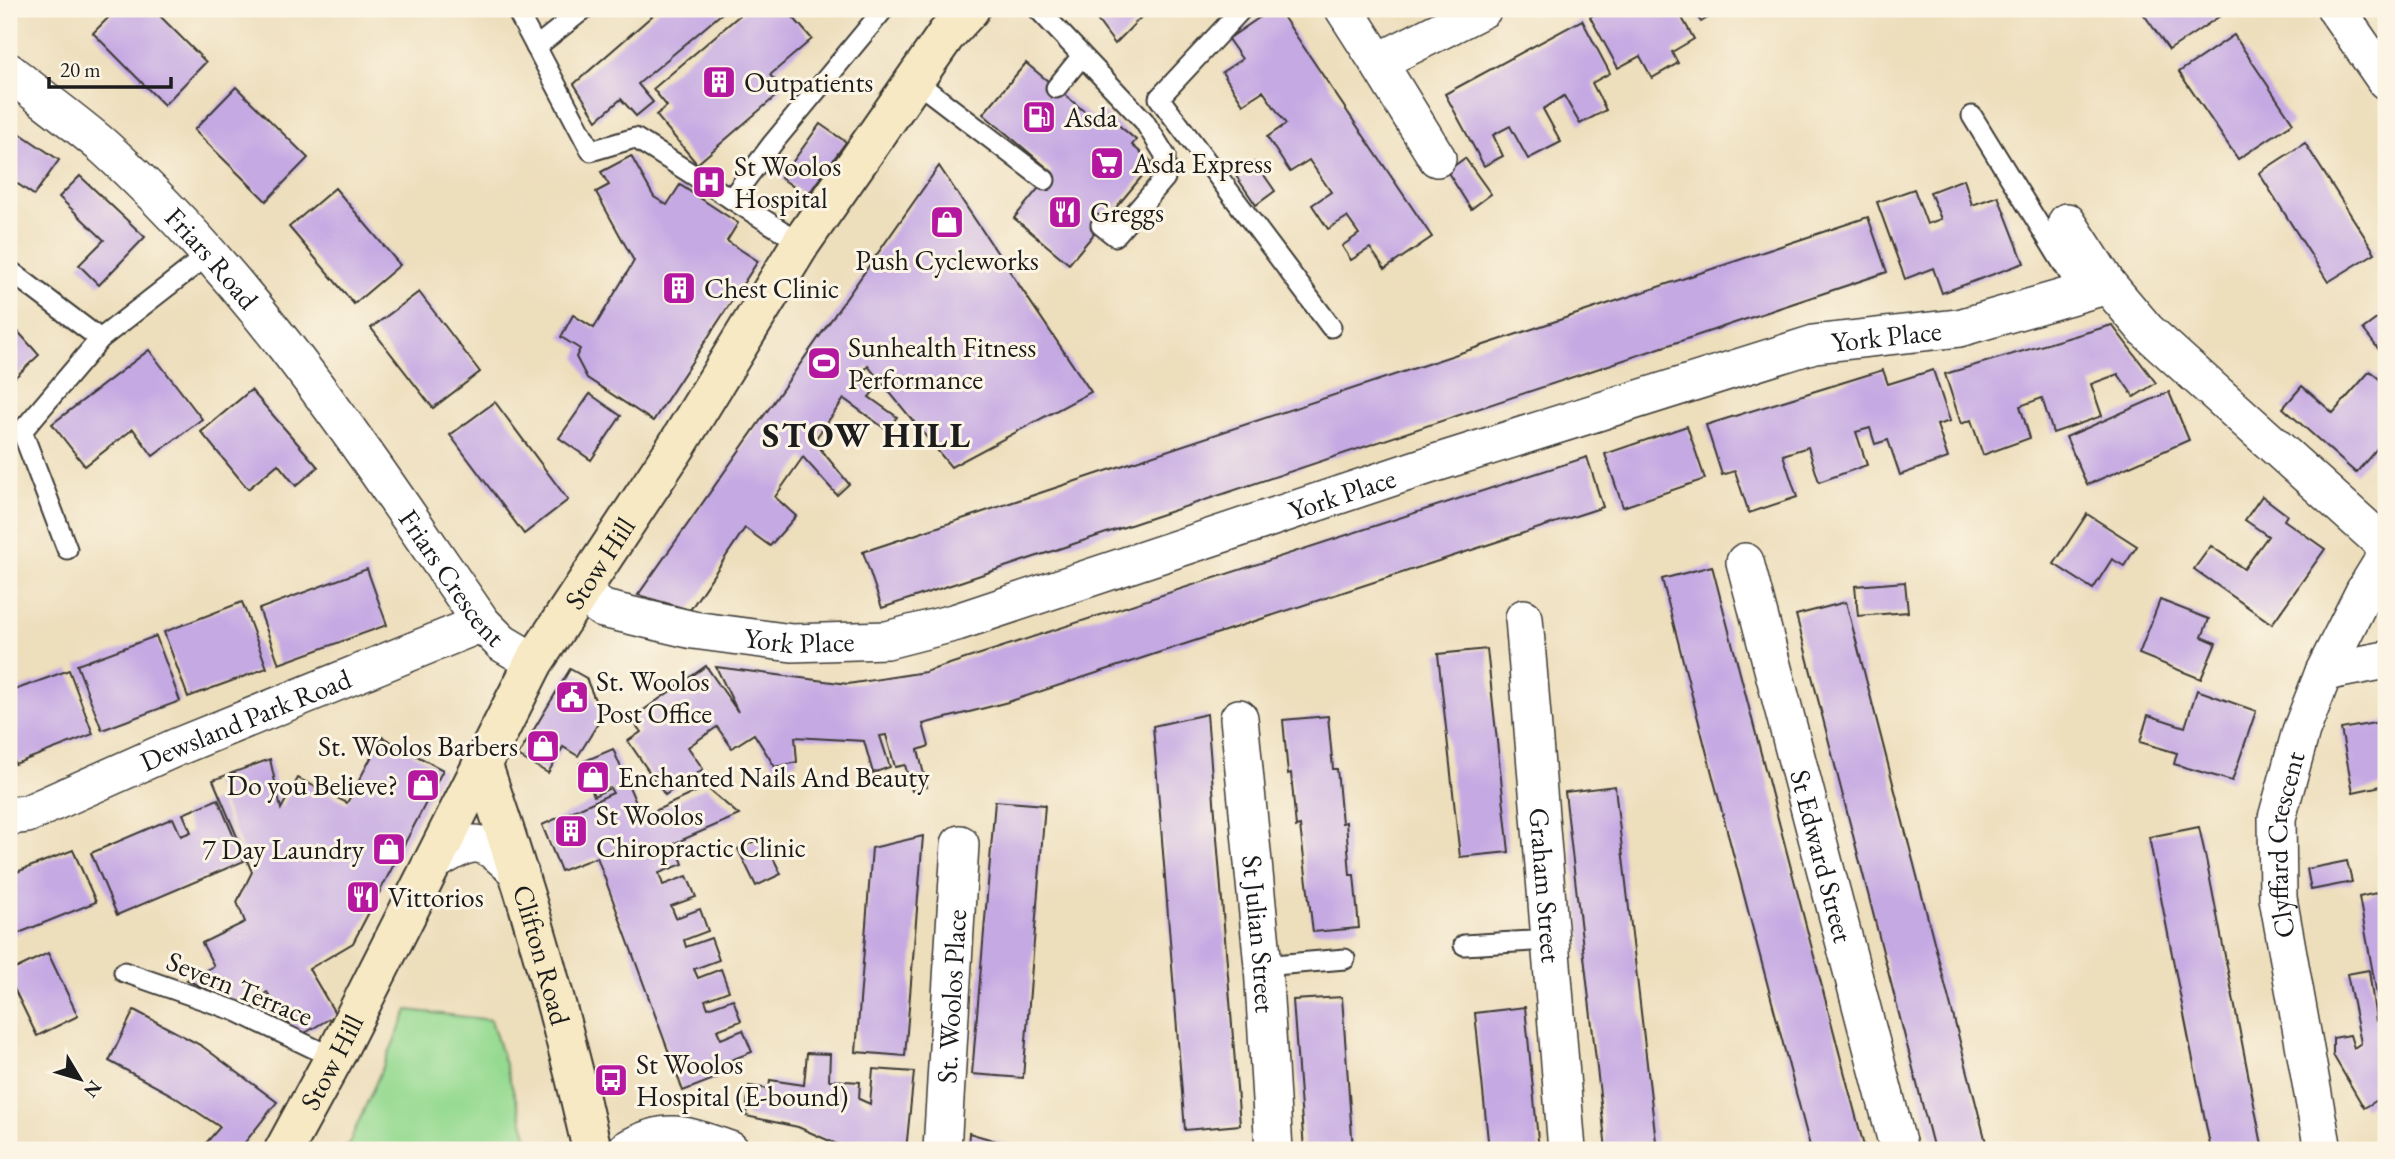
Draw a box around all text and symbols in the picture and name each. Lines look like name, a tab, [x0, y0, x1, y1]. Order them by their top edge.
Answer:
scale bar	[49, 46, 172, 90]
text: 20 m	[60, 56, 101, 83]
building icon: Outpatients	[700, 63, 738, 101]
place label: Outpatients	[744, 64, 873, 100]
fuel station icon: Asda	[1020, 98, 1058, 136]
place label: Asda	[1063, 99, 1119, 135]
supermarket icon: Asda Express	[1088, 144, 1126, 182]
place label: Asda Express	[1131, 145, 1272, 181]
place label: St Woolos Hospital	[734, 148, 841, 216]
hospital icon: St Woolos Hospital	[690, 163, 728, 201]
restaurant icon: Greggs	[1046, 193, 1084, 231]
place label: Greggs	[1090, 194, 1164, 230]
street label: Friars Road	[157, 199, 267, 317]
shop icon: Push Cycleworks	[928, 203, 966, 241]
place label: Push Cycleworks	[855, 242, 1039, 278]
building icon: Chest Clinic	[660, 269, 698, 307]
place label: Chest Clinic	[704, 270, 839, 306]
street label: York Place	[1829, 312, 1943, 360]
place label: Sunhealth Fitness Performance	[848, 329, 1036, 397]
sports icon: Sunhealth Fitness Performance	[805, 344, 843, 382]
district label: STOW HILL	[762, 412, 972, 457]
street label: York Place	[1284, 459, 1400, 528]
street label: Friars Crescent	[391, 502, 513, 654]
street label: Stow Hill	[556, 510, 643, 616]
street label: York Place	[742, 619, 855, 661]
street label: Dewsland Park Road	[134, 660, 357, 779]
place label: St. Woolos Post Office	[596, 663, 712, 731]
public building icon: St. Woolos Post Office	[553, 678, 591, 716]
shop icon: St. Woolos Barbers	[524, 727, 562, 765]
place label: St. Woolos Barbers	[318, 728, 518, 764]
street label: Clyffard Crescent	[2259, 747, 2313, 941]
shop icon: Enchanted Nails And Beauty	[574, 758, 612, 796]
place label: Enchanted Nails And Beauty	[618, 759, 930, 795]
shop icon: Do you Believe?	[404, 766, 442, 804]
street label: St Edward Street	[1782, 766, 1862, 947]
place label: Do you Believe?	[227, 767, 398, 803]
place label: St Woolos Chiropractic Clinic	[596, 797, 806, 865]
street label: Graham Street	[1521, 806, 1570, 964]
building icon: St Woolos Chiropractic Clinic	[552, 812, 590, 850]
shop icon: 7 Day Laundry	[370, 830, 408, 868]
place label: 7 Day Laundry	[202, 831, 365, 867]
street label: St Julian Street	[1234, 853, 1284, 1014]
restaurant icon: Vittorios	[344, 878, 382, 916]
place label: Vittorios	[388, 879, 484, 915]
street label: Clifton Road	[505, 880, 579, 1030]
street label: St. Woolos Place	[928, 908, 974, 1084]
street label: Severn Terrace	[162, 942, 318, 1034]
street label: Stow Hill	[291, 1008, 371, 1116]
north arrow	[46, 1044, 116, 1114]
place label: St Woolos Hospital (E-bound)	[636, 1046, 848, 1114]
bus stop icon: St Woolos Hospital (E-bound)	[592, 1061, 630, 1099]
text: N	[78, 1075, 108, 1103]

